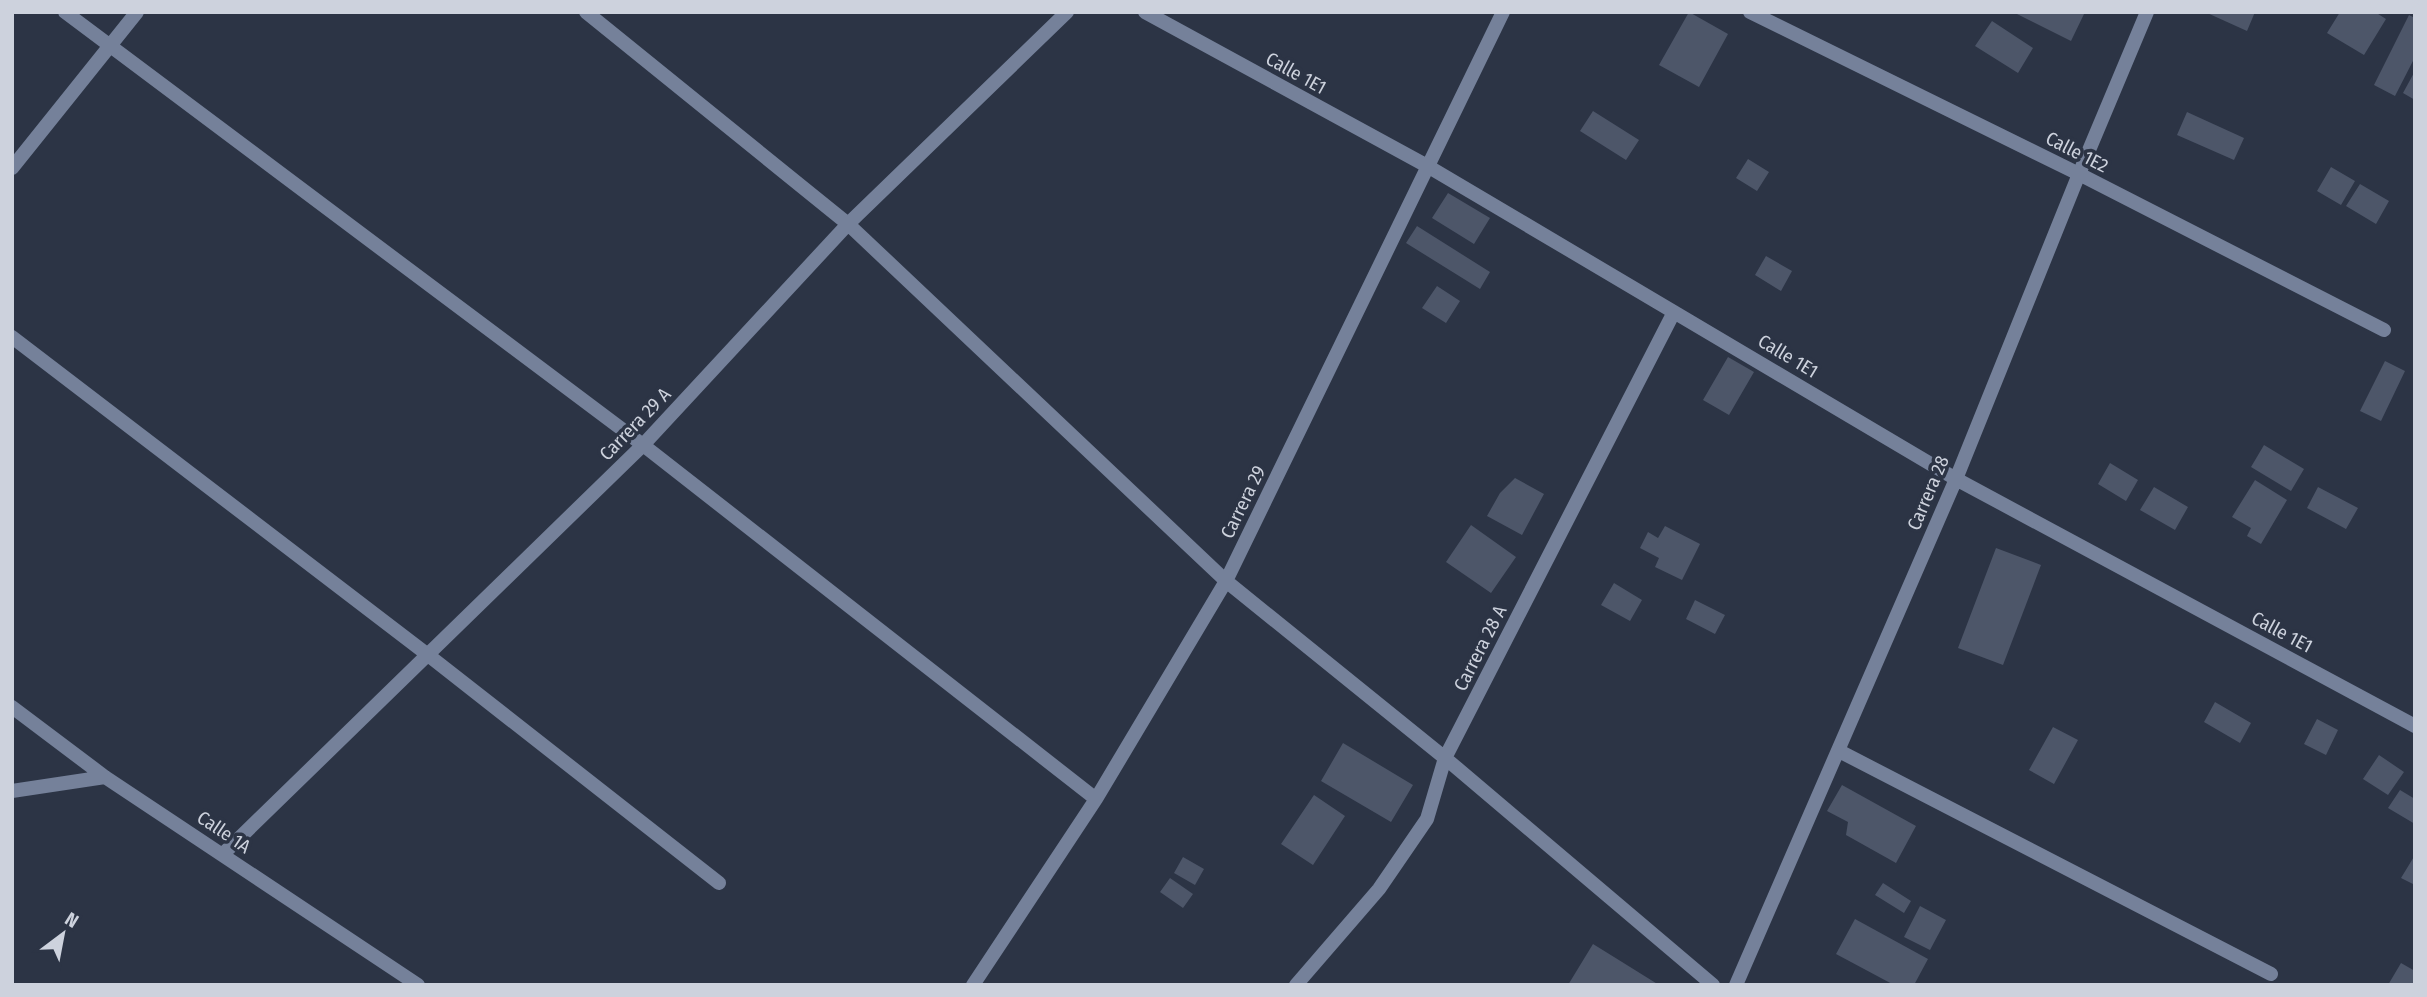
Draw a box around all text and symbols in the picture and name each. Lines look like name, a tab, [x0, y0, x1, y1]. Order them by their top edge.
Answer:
street label: Calle 1E1	[1262, 47, 1330, 99]
street label: Calle 1E2	[2042, 127, 2112, 177]
street label: Calle 1E1	[1754, 329, 1822, 383]
street label: Carrera 29 A	[595, 383, 675, 465]
street label: Carrera 28	[1902, 452, 1954, 534]
street label: Carrera 29	[1216, 462, 1270, 542]
street label: Carrera 28 A	[1449, 601, 1511, 695]
street label: Calle 1E1	[2248, 606, 2316, 658]
street label: Calle 1A	[193, 806, 255, 858]
north arrow	[28, 899, 98, 969]
text: N	[61, 907, 83, 933]

